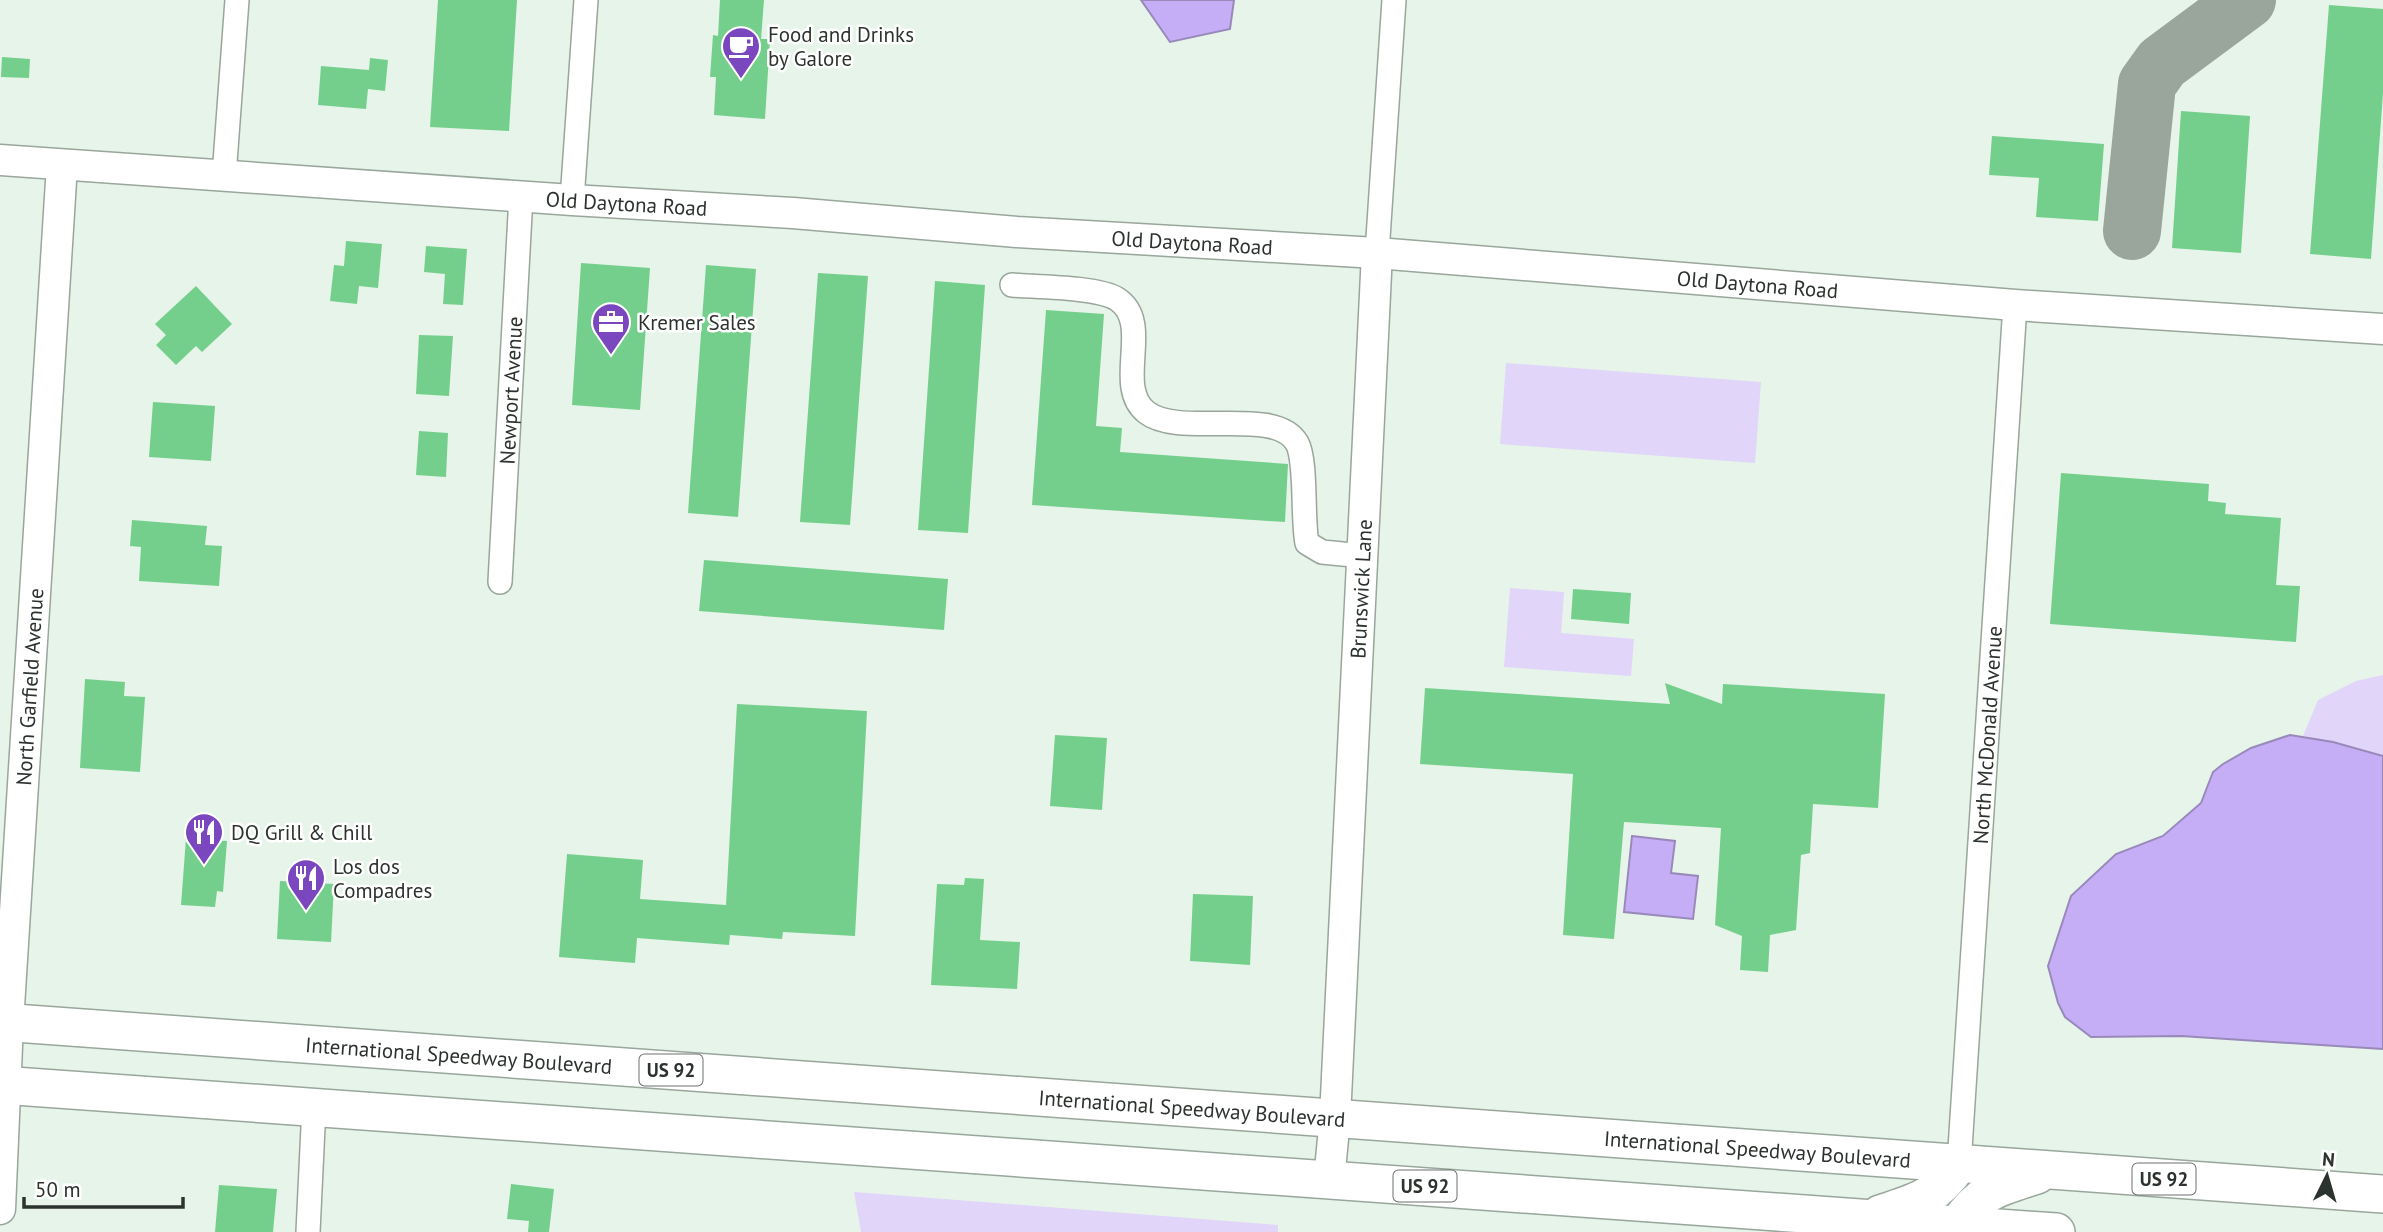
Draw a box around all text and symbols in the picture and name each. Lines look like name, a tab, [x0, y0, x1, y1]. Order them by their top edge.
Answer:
place label: Food and Drinks by Galore	[768, 21, 914, 72]
cafe icon: Food and Drinks by Galore	[720, 25, 762, 80]
street label: Old Daytona Road	[545, 185, 708, 221]
street label: Old Daytona Road	[1111, 224, 1274, 260]
street label: Old Daytona Road	[1676, 264, 1839, 304]
office icon: Kremer Sales	[590, 301, 632, 356]
place label: Kremer Sales	[638, 309, 756, 336]
street label: Newport Avenue	[493, 316, 528, 465]
street label: Brunswick Lane	[1344, 518, 1378, 659]
street label: North Garfield Avenue	[9, 587, 49, 786]
street label: North McDonald Avenue	[1966, 625, 2008, 845]
restaurant icon: DQ Grill & Chill	[183, 811, 225, 866]
place label: DQ Grill & Chill	[231, 819, 372, 846]
place label: Los dos Compadres	[333, 853, 432, 904]
restaurant icon: Los dos Compadres	[285, 857, 327, 912]
street label: International Speedway Boulevard	[304, 1031, 613, 1080]
road number: US 92	[640, 1054, 702, 1086]
street label: International Speedway Boulevard	[1038, 1083, 1346, 1133]
street label: International Speedway Boulevard	[1603, 1124, 1912, 1173]
north arrow	[2292, 1141, 2362, 1211]
text: N	[2321, 1147, 2336, 1172]
road number: US 92	[2132, 1163, 2196, 1194]
scale bar	[24, 1166, 184, 1210]
road number: US 92	[1394, 1170, 1456, 1202]
text: 50 m	[35, 1176, 81, 1203]

